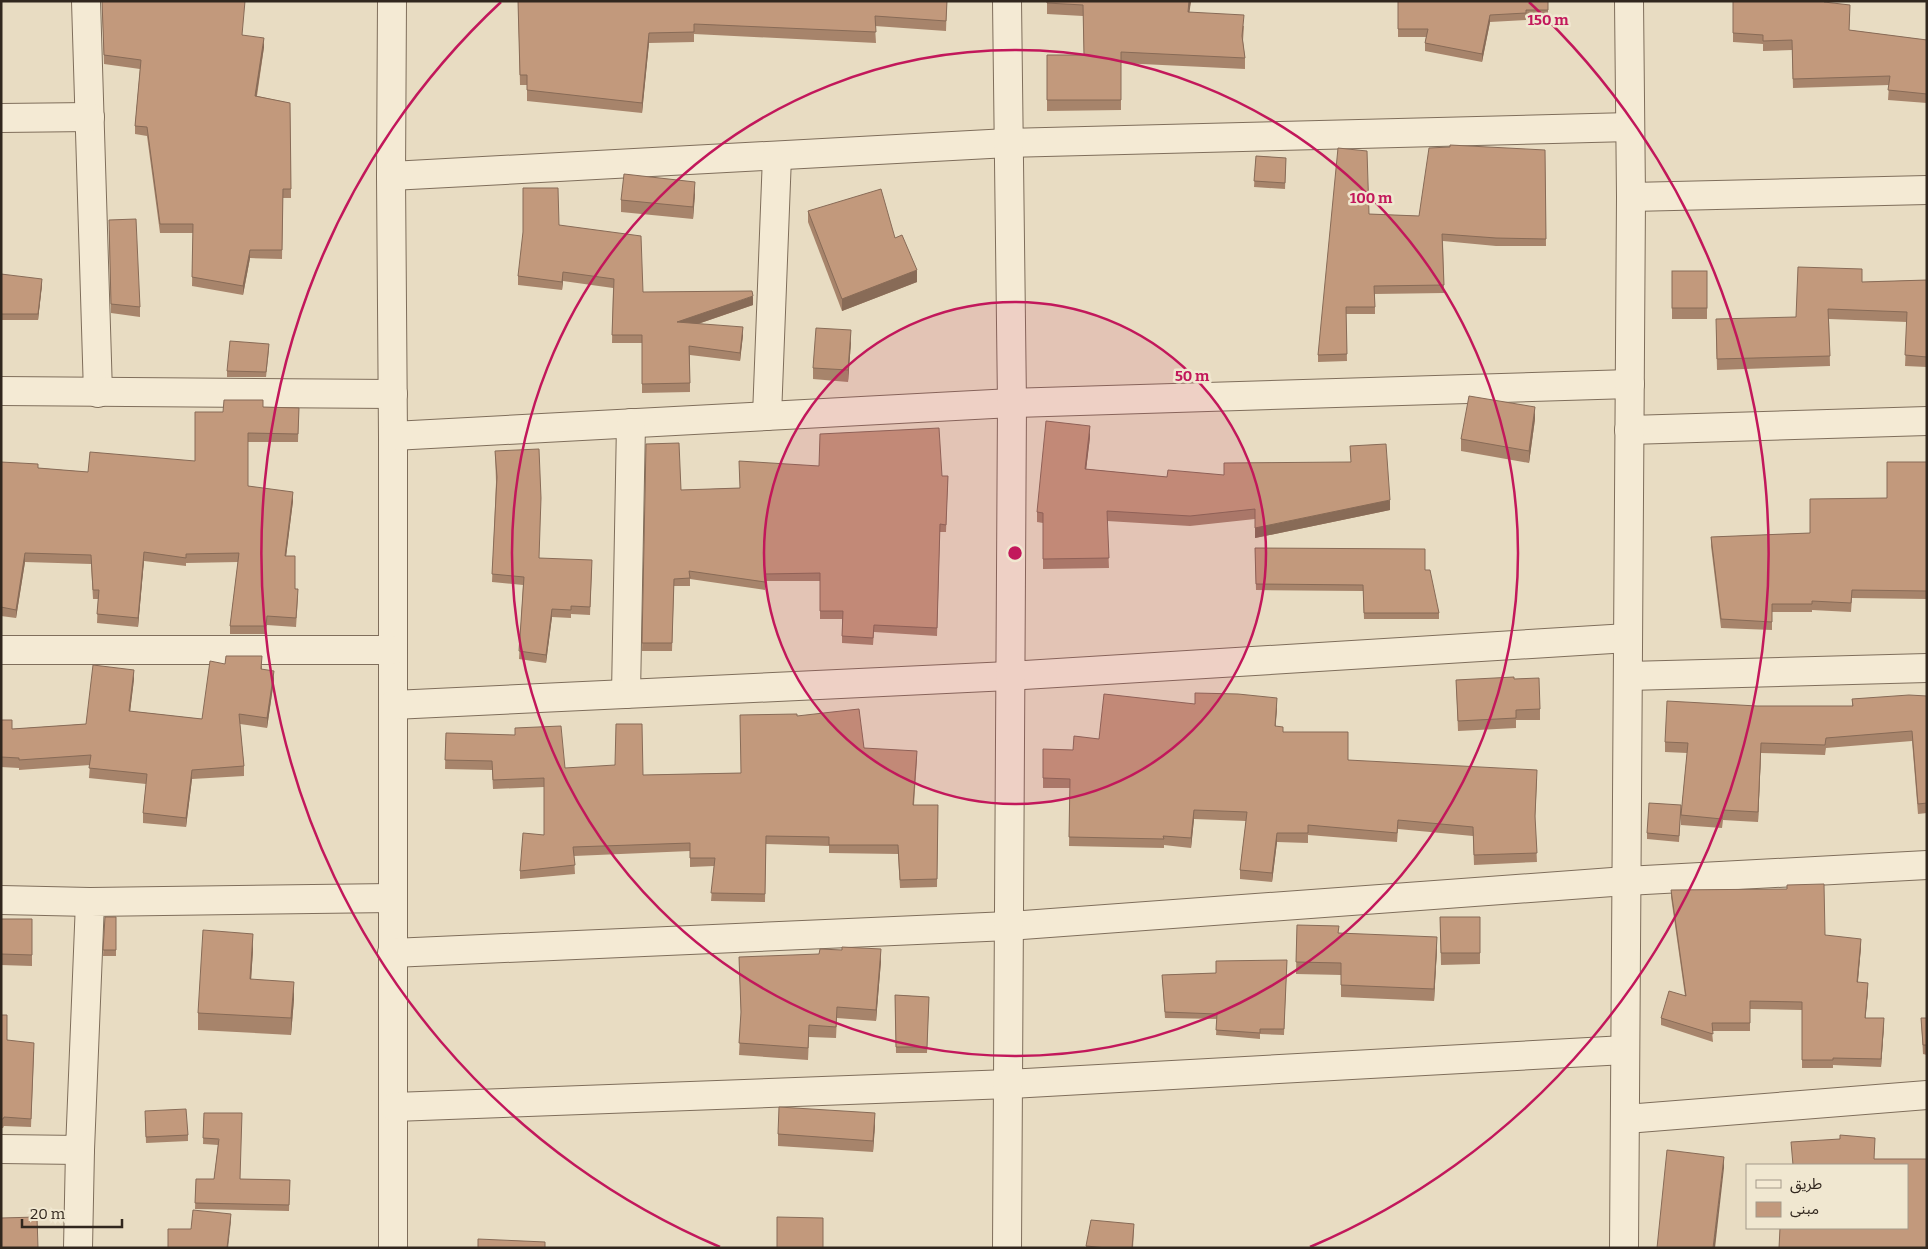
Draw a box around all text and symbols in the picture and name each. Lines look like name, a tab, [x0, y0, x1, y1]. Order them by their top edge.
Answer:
text: 150 m	[1527, 11, 1569, 29]
text: 100 m	[1350, 189, 1393, 207]
text: 50 m	[1175, 367, 1210, 385]
centre of rings	[1006, 544, 1024, 562]
legend	[1746, 1164, 1908, 1229]
text: طريق	[1790, 1175, 1822, 1194]
scale bar	[22, 1196, 122, 1228]
text: مبنى	[1790, 1200, 1819, 1218]
text: 20 m	[30, 1205, 66, 1223]

